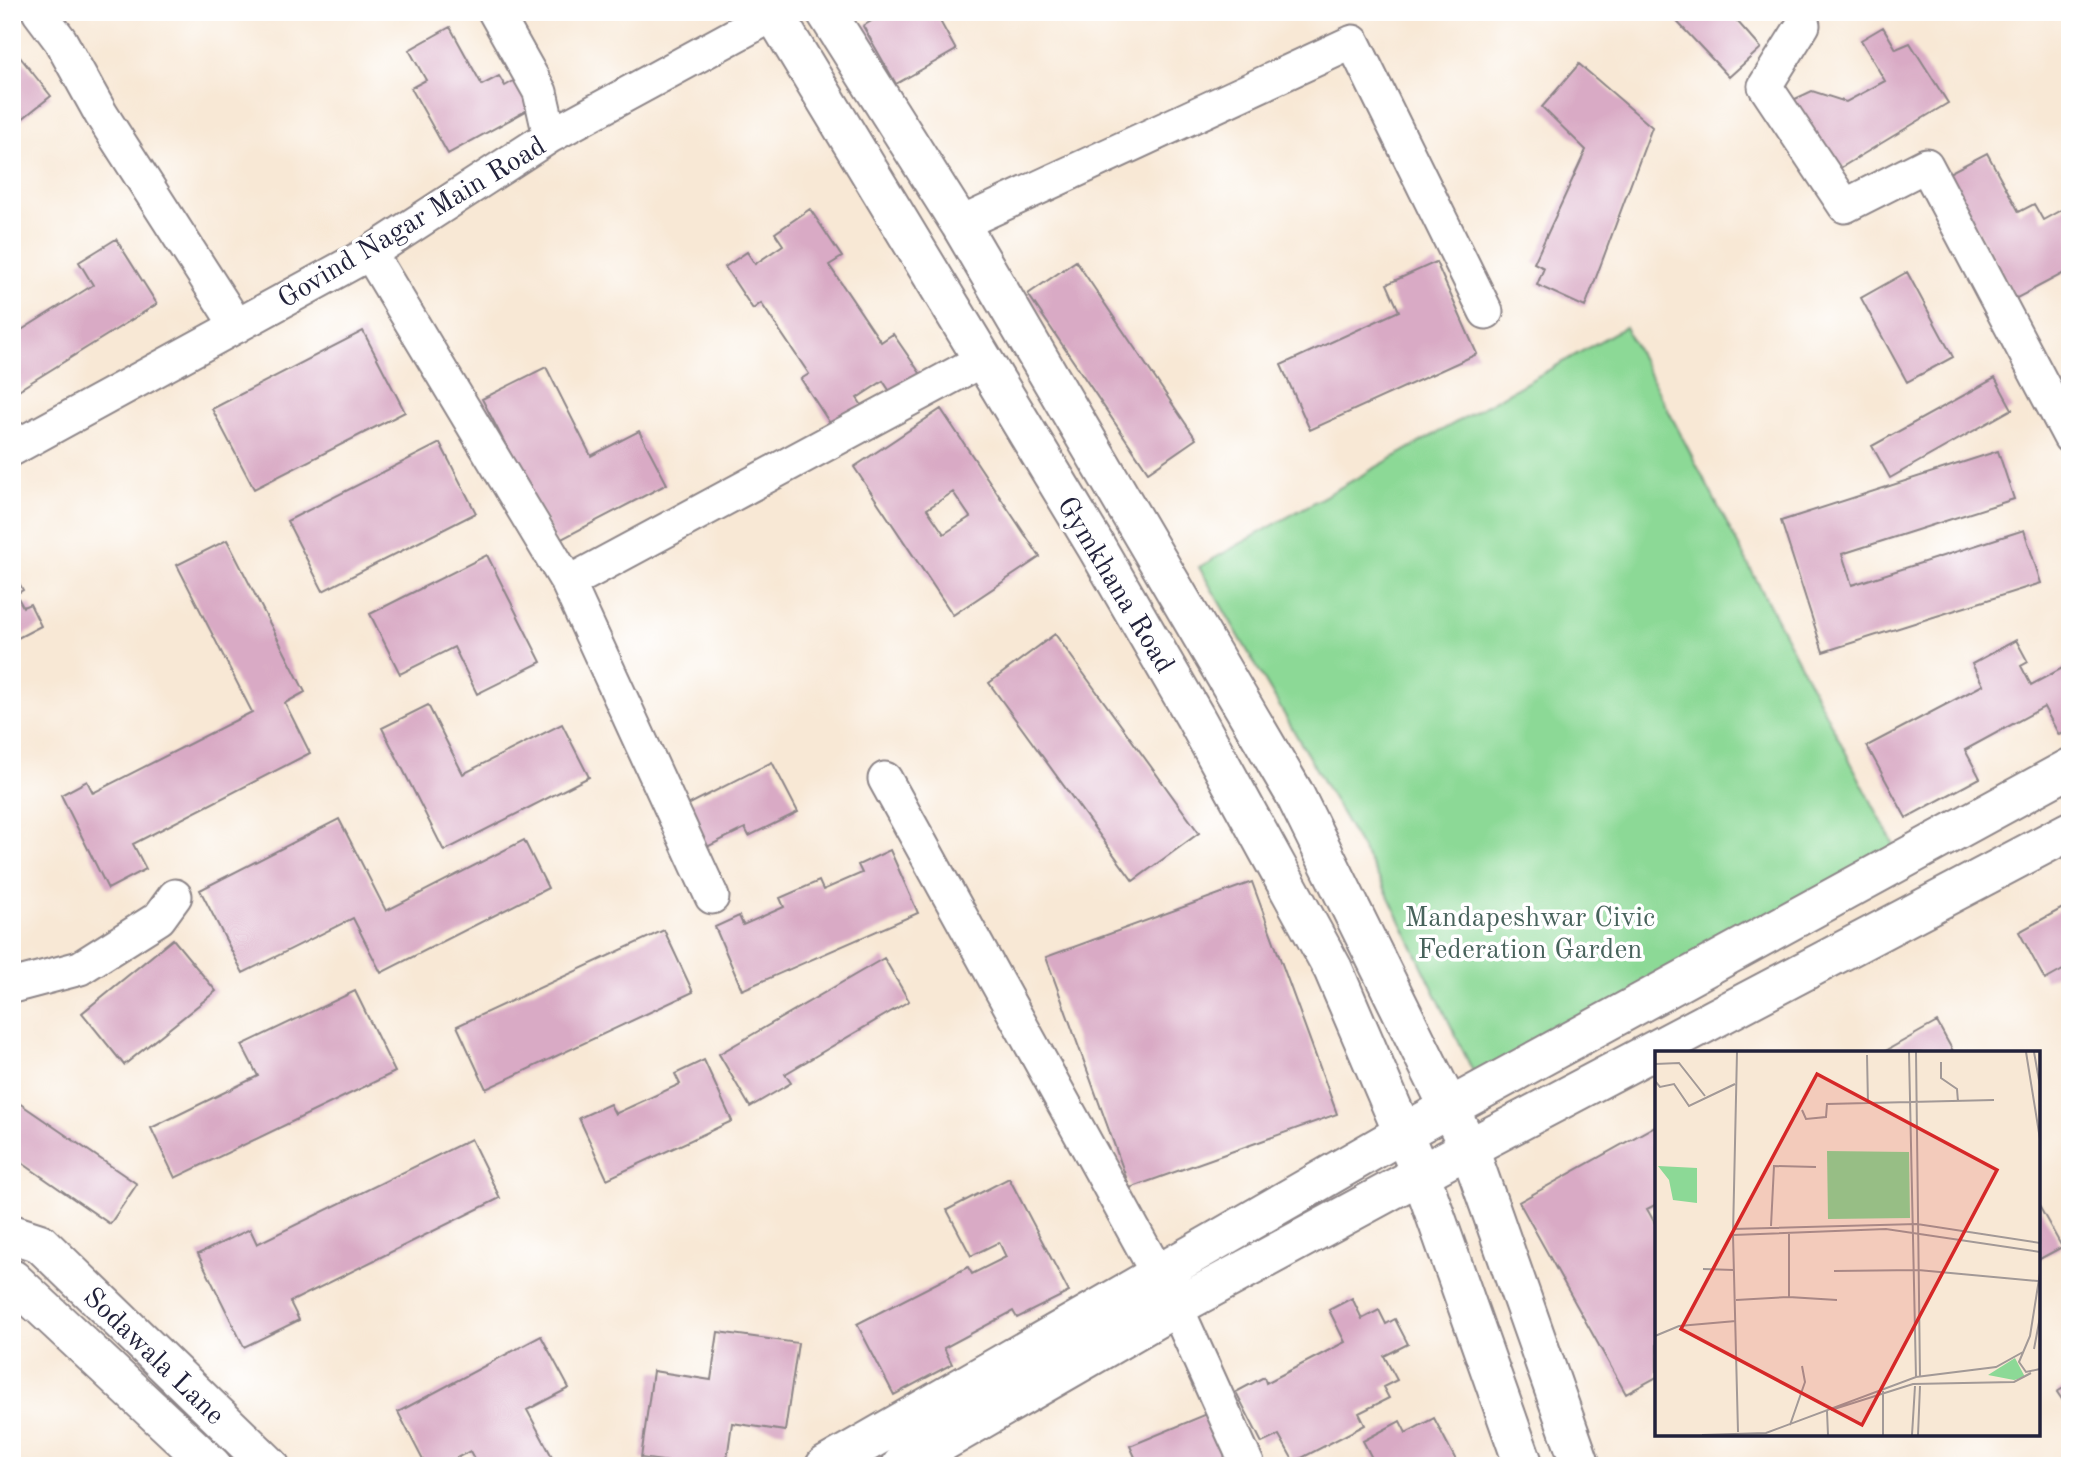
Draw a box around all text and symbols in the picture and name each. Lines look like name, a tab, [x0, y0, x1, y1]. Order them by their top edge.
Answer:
street label: Govind Nagar Main Road	[274, 133, 551, 315]
street label: Gymkhana Road	[1051, 493, 1178, 678]
park label: Mandapeshwar Civic Federation Garden	[1405, 905, 1655, 965]
inset map	[1655, 1051, 2040, 1436]
street label: Sodawala Lane	[77, 1283, 229, 1431]

